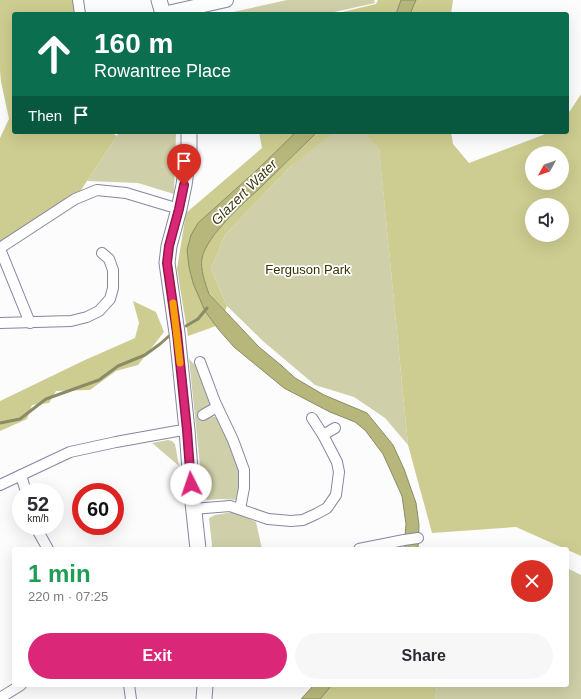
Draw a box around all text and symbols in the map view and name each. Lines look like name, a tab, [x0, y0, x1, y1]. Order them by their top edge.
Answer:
icon: ahead	[28, 28, 80, 80]
text: 160 m	[94, 28, 173, 59]
text: Rowantree Place	[94, 61, 231, 81]
icon: arrive	[70, 104, 92, 126]
text: Then	[28, 107, 62, 124]
pin	[167, 144, 201, 185]
north arrow	[525, 146, 569, 190]
map controls	[525, 146, 569, 242]
icon: arrive	[173, 150, 195, 172]
water label: Glazert Water	[208, 155, 281, 228]
button: sound	[525, 198, 569, 242]
park label: Ferguson Park	[265, 262, 351, 277]
position arrow	[170, 463, 212, 505]
speed limit sign: 60	[72, 483, 124, 535]
text: 52	[27, 493, 49, 515]
text: km/h	[27, 513, 49, 524]
text: 1 min	[28, 560, 91, 587]
button: close	[511, 560, 553, 602]
text: 220 m · 07:25	[28, 589, 108, 604]
button: Exit	[28, 633, 287, 679]
button: Share	[295, 633, 553, 679]

